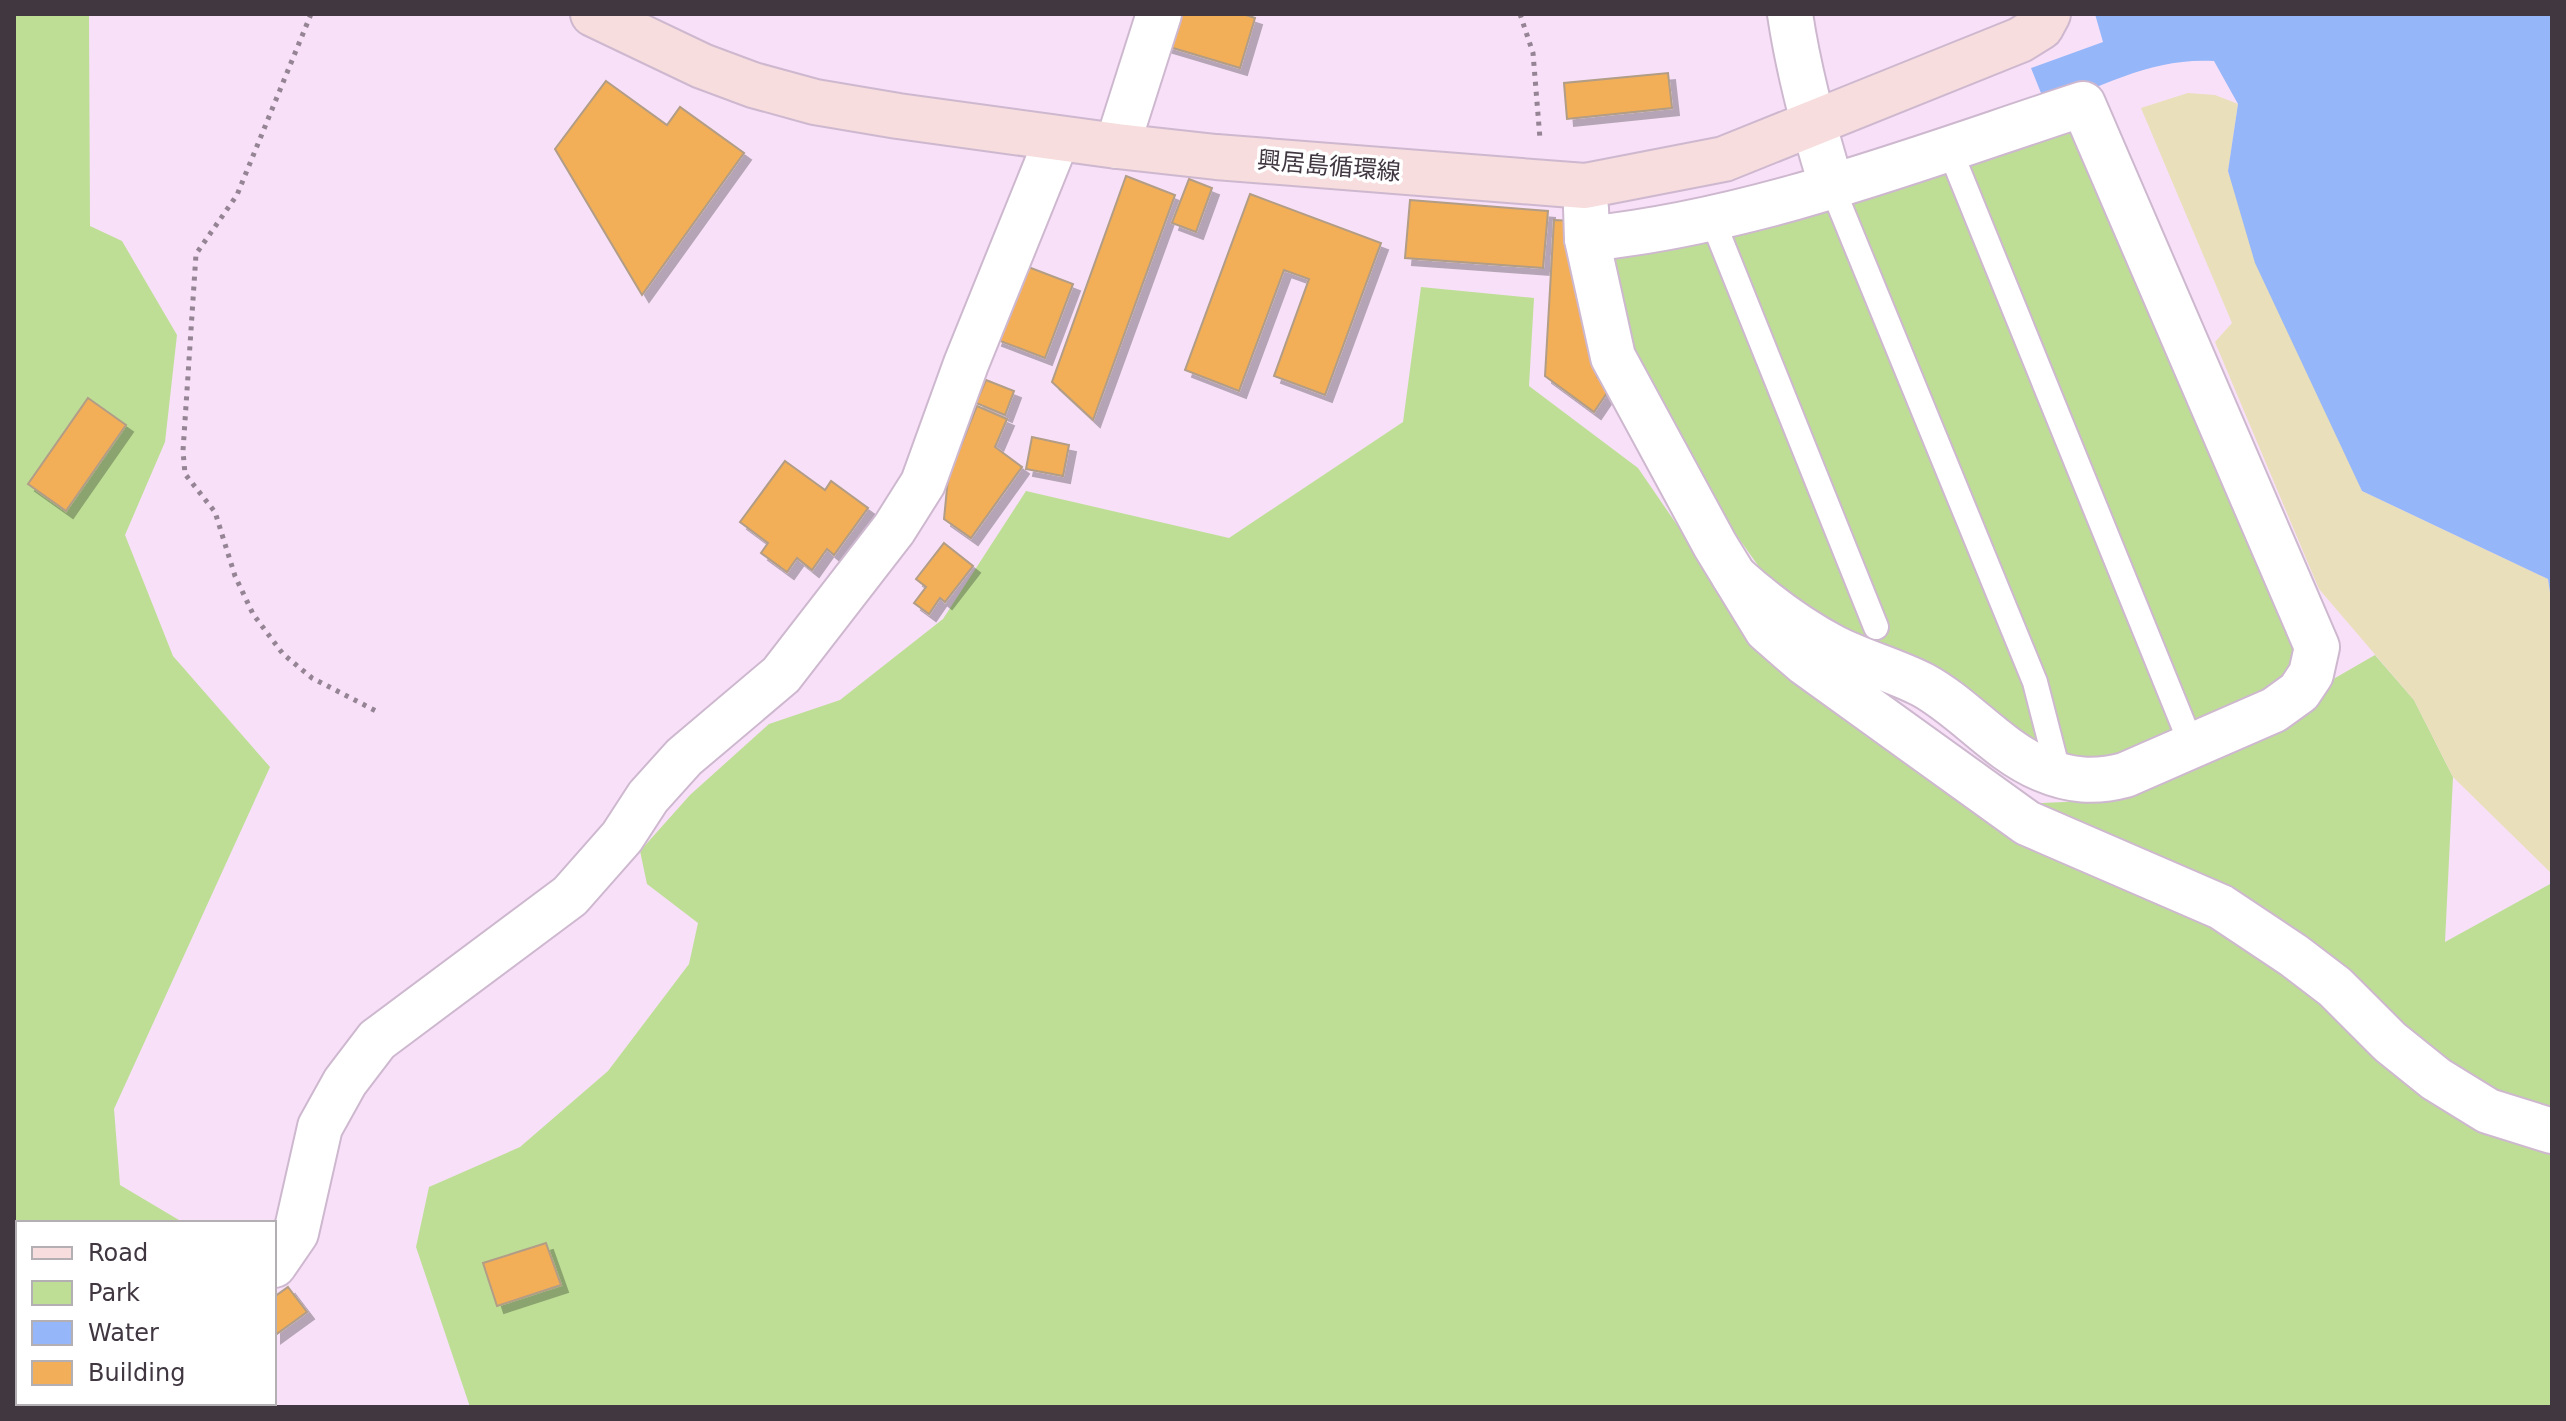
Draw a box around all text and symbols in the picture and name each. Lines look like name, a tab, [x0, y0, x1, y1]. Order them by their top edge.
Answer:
street label: 興居島循環線	[1256, 146, 1402, 186]
legend	[16, 1221, 276, 1405]
text: Road	[88, 1239, 148, 1267]
text: Park	[88, 1279, 140, 1307]
text: Water	[88, 1319, 159, 1347]
text: Building	[88, 1359, 185, 1387]

